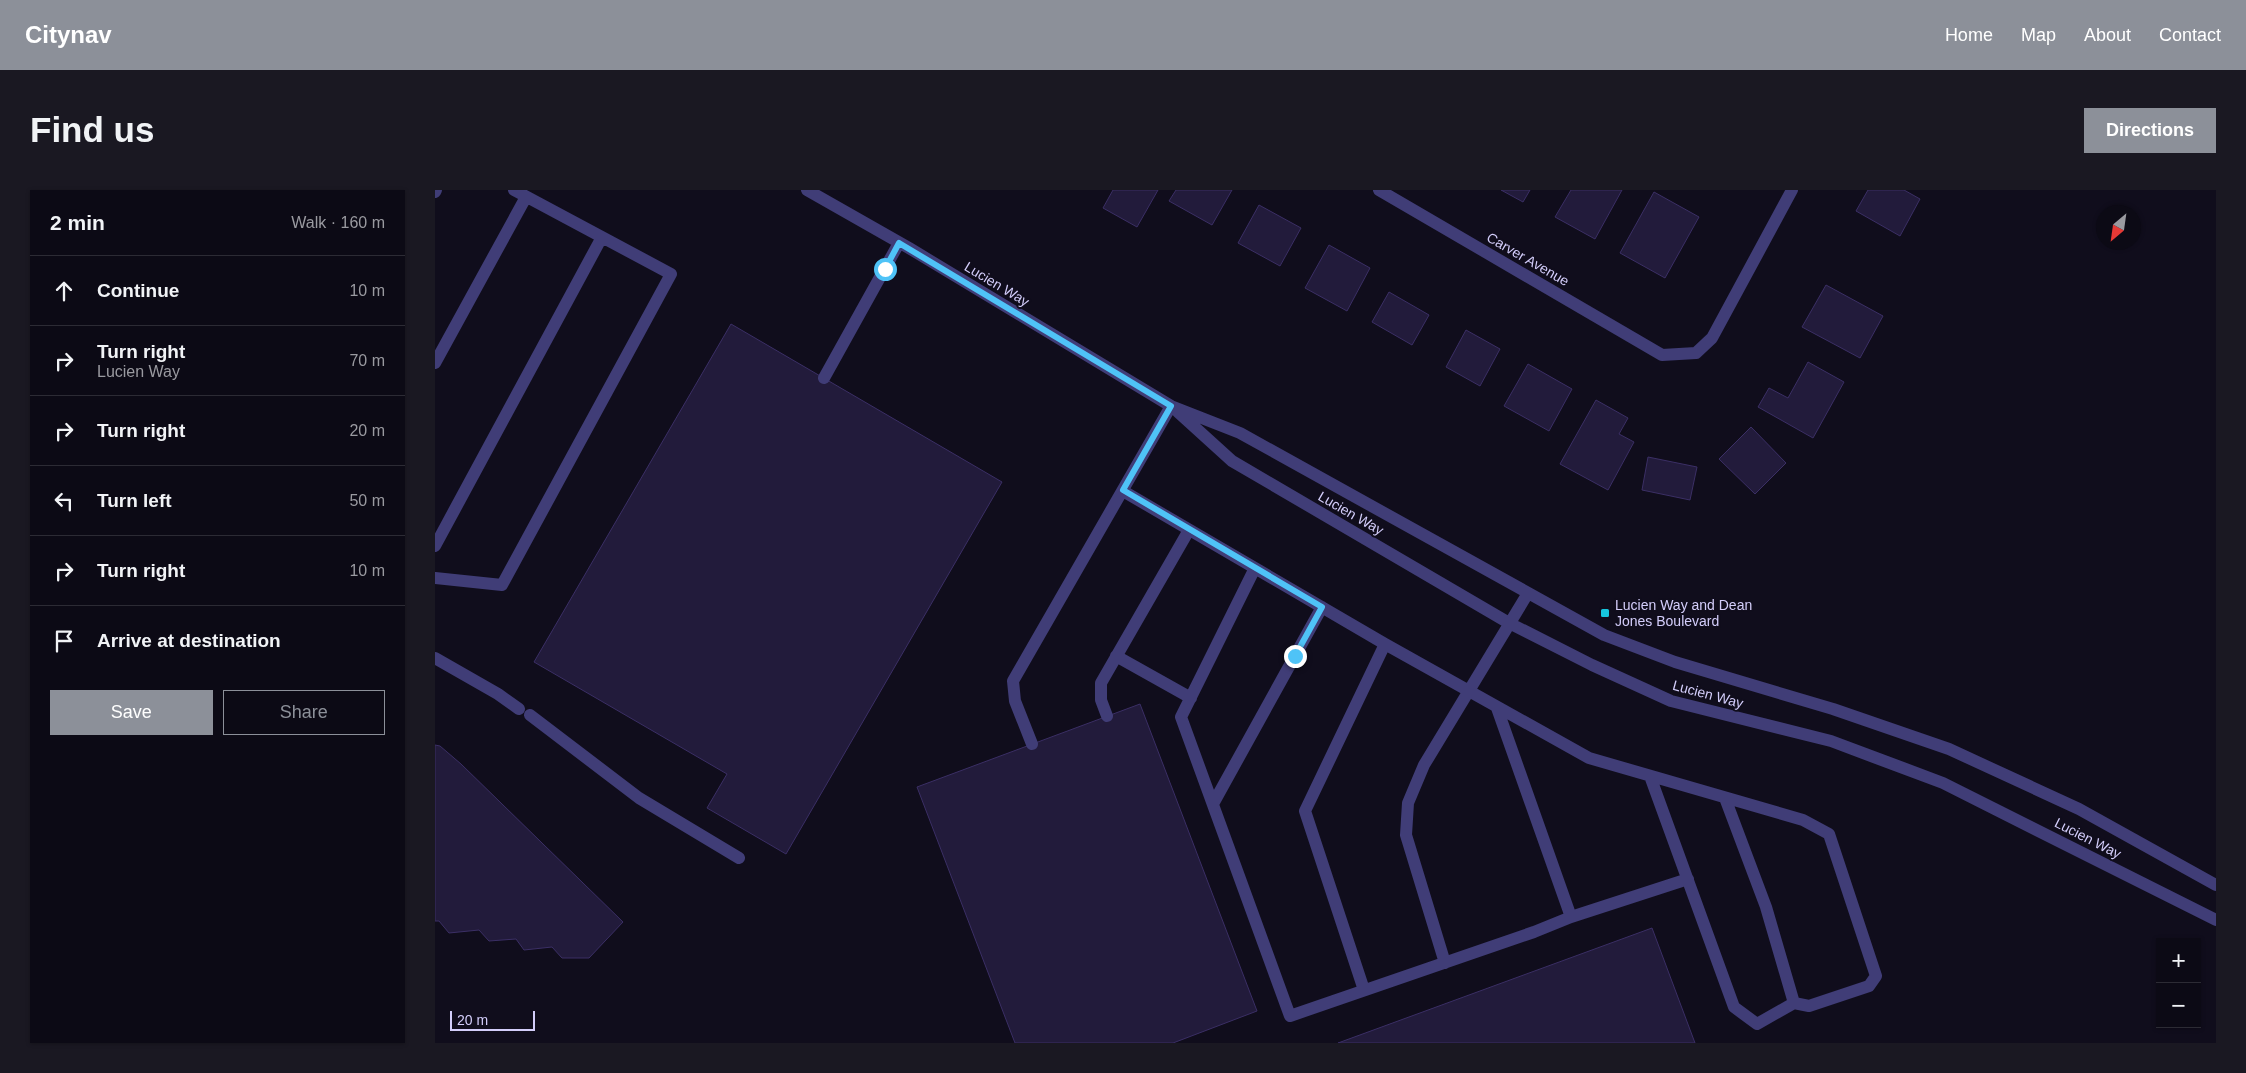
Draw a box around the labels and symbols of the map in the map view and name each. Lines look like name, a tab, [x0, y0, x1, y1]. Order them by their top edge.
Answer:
north arrow	[2096, 205, 2141, 250]
street label: Carver Avenue	[1484, 229, 1572, 289]
route start	[874, 258, 897, 281]
street label: Lucien Way	[962, 258, 1032, 310]
street label: Lucien Way	[1316, 488, 1386, 538]
place label: Lucien Way and Dean Jones Boulevard	[1615, 597, 1752, 629]
marker: Lucien Way and Dean Jones Boulevard	[1599, 607, 1611, 619]
route end	[1284, 645, 1307, 668]
street label: Lucien Way	[1671, 677, 1745, 711]
street label: Lucien Way	[2052, 814, 2124, 862]
scale bar	[450, 1008, 535, 1031]

